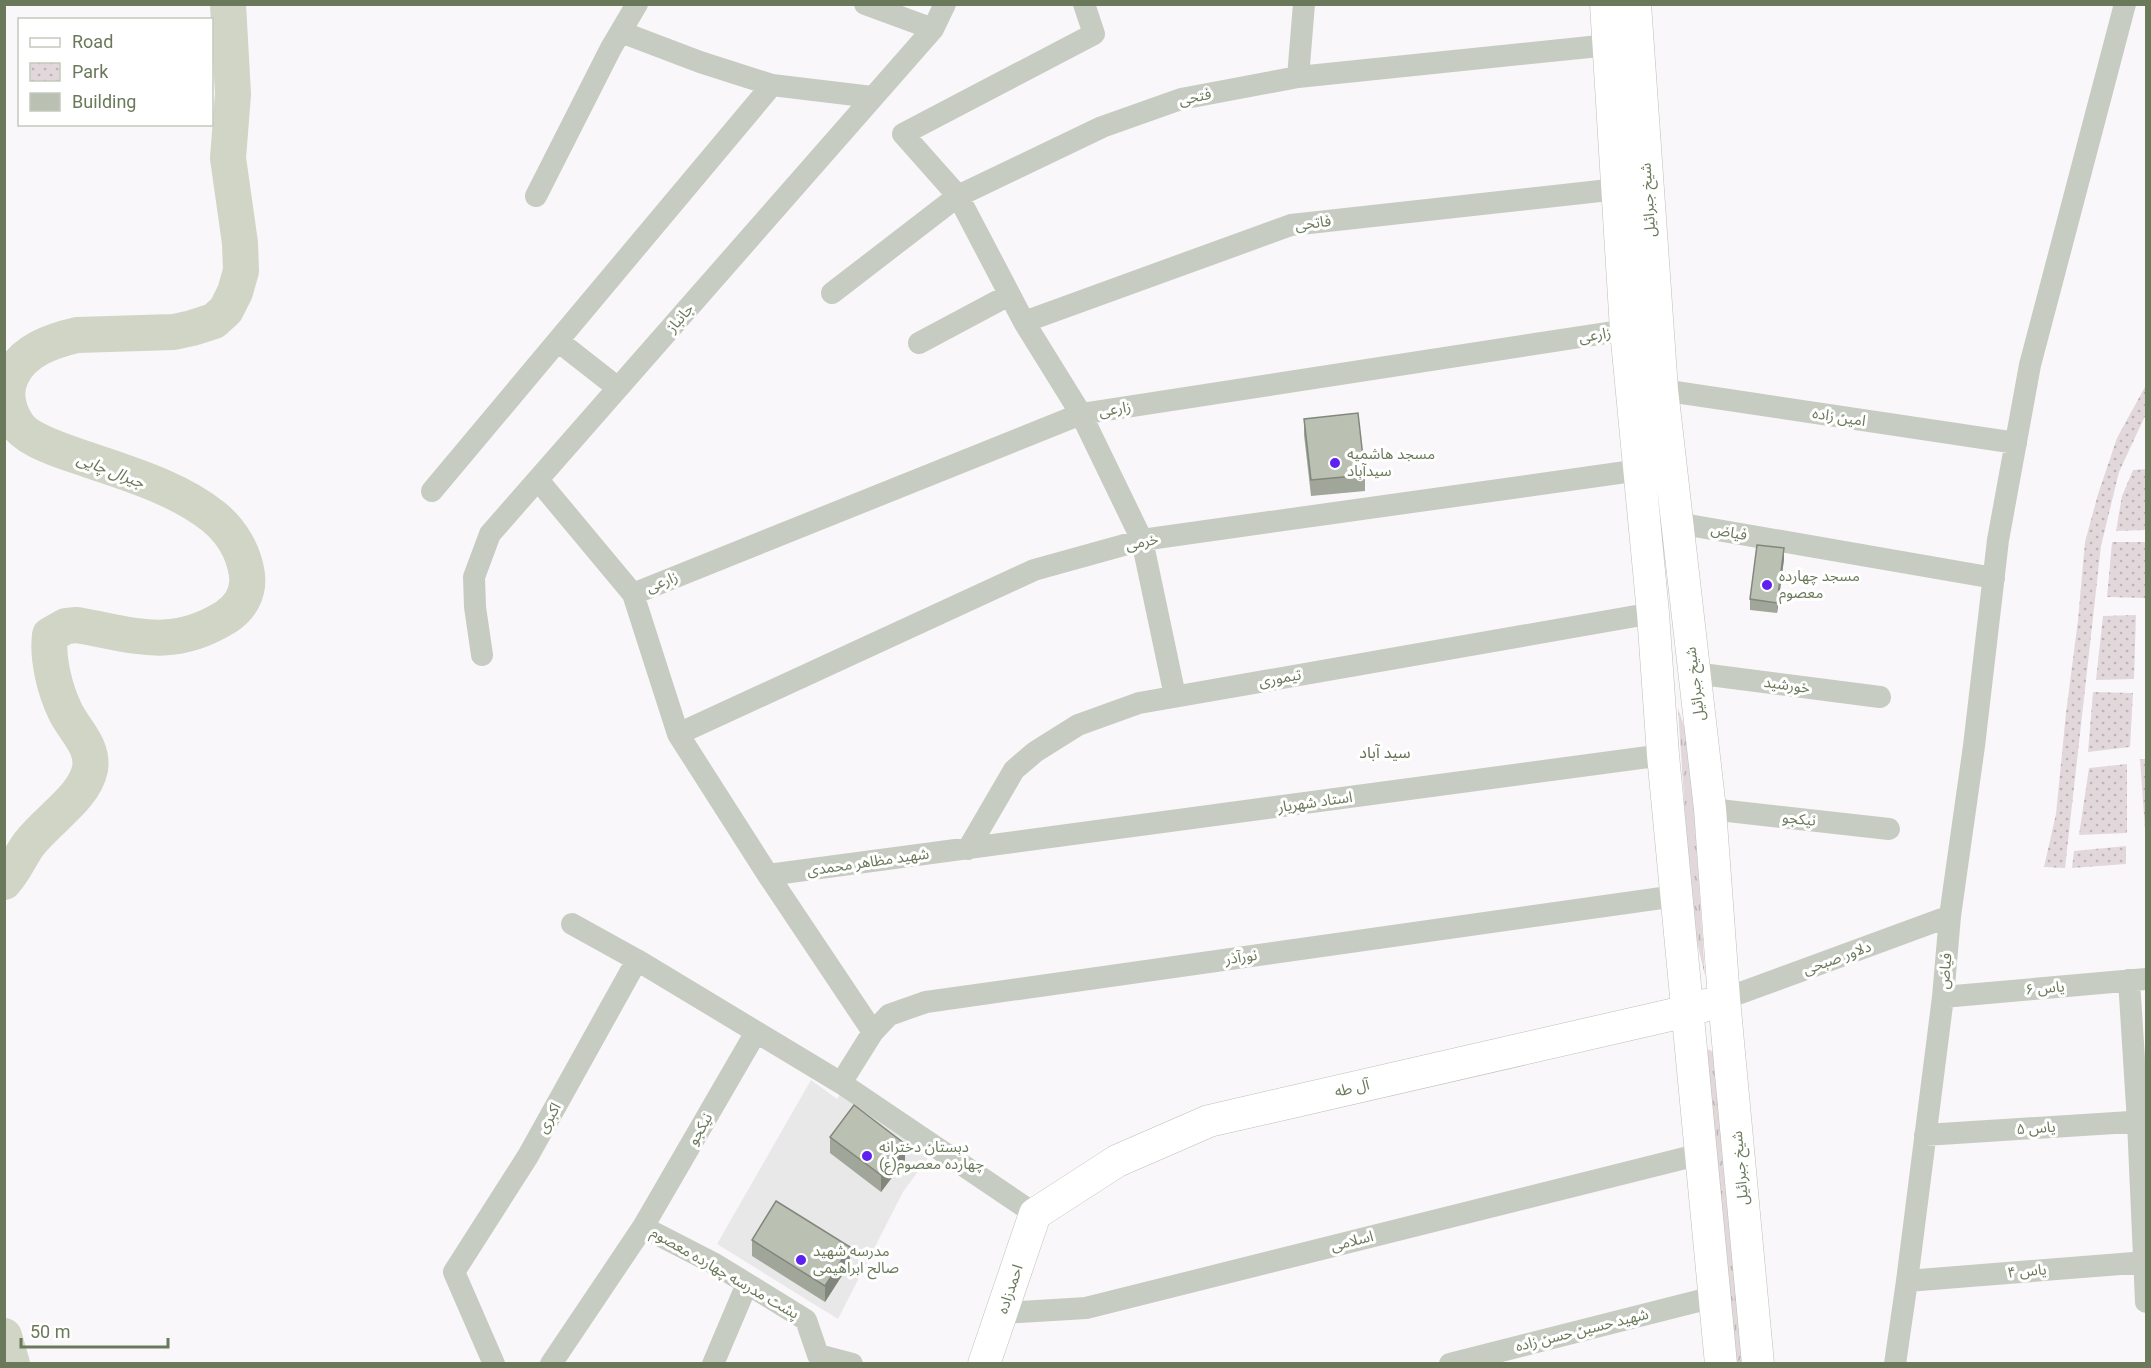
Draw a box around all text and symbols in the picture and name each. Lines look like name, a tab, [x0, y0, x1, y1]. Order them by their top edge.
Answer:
legend	[18, 18, 213, 126]
text: Road	[72, 31, 113, 52]
text: Park	[72, 61, 109, 82]
street label: فتحی	[1177, 85, 1213, 109]
text: Building	[72, 91, 136, 112]
street label: شیخ جبرائیل	[1636, 162, 1663, 238]
street label: فاتحی	[1294, 212, 1332, 234]
street label: جانباز	[662, 300, 697, 337]
street label: زارعی	[1578, 324, 1612, 346]
street label: زارعی	[1098, 398, 1132, 420]
street label: امین زاده	[1811, 404, 1867, 430]
place label: مسجد هاشمیه سیدآباد	[1347, 445, 1435, 480]
water label: جیرال چایی	[74, 449, 148, 493]
marker: مسجد هاشمیه سیدآباد	[1328, 456, 1342, 470]
street label: فیاض	[1710, 520, 1749, 544]
street label: خرمی	[1124, 530, 1160, 554]
place label: مسجد چهارده معصوم	[1779, 567, 1860, 604]
street label: زارعی	[644, 568, 680, 596]
marker: مسجد چهارده معصوم	[1760, 578, 1774, 592]
street label: شیخ جبرائیل	[1681, 645, 1711, 722]
street label: تیموری	[1257, 665, 1303, 691]
street label: خورشید	[1763, 673, 1811, 697]
district label: سید آباد	[1359, 743, 1411, 762]
street label: استاد شهریار	[1275, 788, 1354, 816]
street label: نیکجو	[1781, 808, 1817, 830]
street label: شهید مظاهر محمدی	[806, 844, 931, 879]
street label: دلاور صبحی	[1801, 937, 1873, 979]
street label: نورآذر	[1223, 946, 1258, 968]
street label: فیاض	[1934, 952, 1956, 990]
street label: یاس ۶	[2025, 977, 2065, 999]
street label: آل طه	[1333, 1075, 1372, 1101]
street label: اکبری	[533, 1100, 565, 1136]
street label: نیکجو	[684, 1110, 716, 1148]
street label: یاس ۵	[2016, 1118, 2056, 1138]
street label: شیخ جبرائیل	[1728, 1130, 1755, 1206]
place label: دبستان دخترانه چهارده معصوم(ع)	[879, 1138, 984, 1176]
marker: دبستان دخترانه چهارده معصوم(ع)	[860, 1149, 874, 1163]
street label: پشت مدرسه چهارده معصوم	[647, 1223, 802, 1325]
street label: اسلامی	[1329, 1227, 1375, 1255]
place label: مدرسه شهید صالح ابراهیمی	[813, 1242, 899, 1280]
marker: مدرسه شهید صالح ابراهیمی	[794, 1253, 808, 1267]
street label: یاس ۴	[2007, 1260, 2047, 1282]
street label: احمدزاده	[993, 1262, 1027, 1316]
street label: شهید حسین حسن زاده	[1514, 1305, 1651, 1355]
scale bar	[21, 1311, 168, 1349]
text: 50 m	[30, 1321, 70, 1342]

